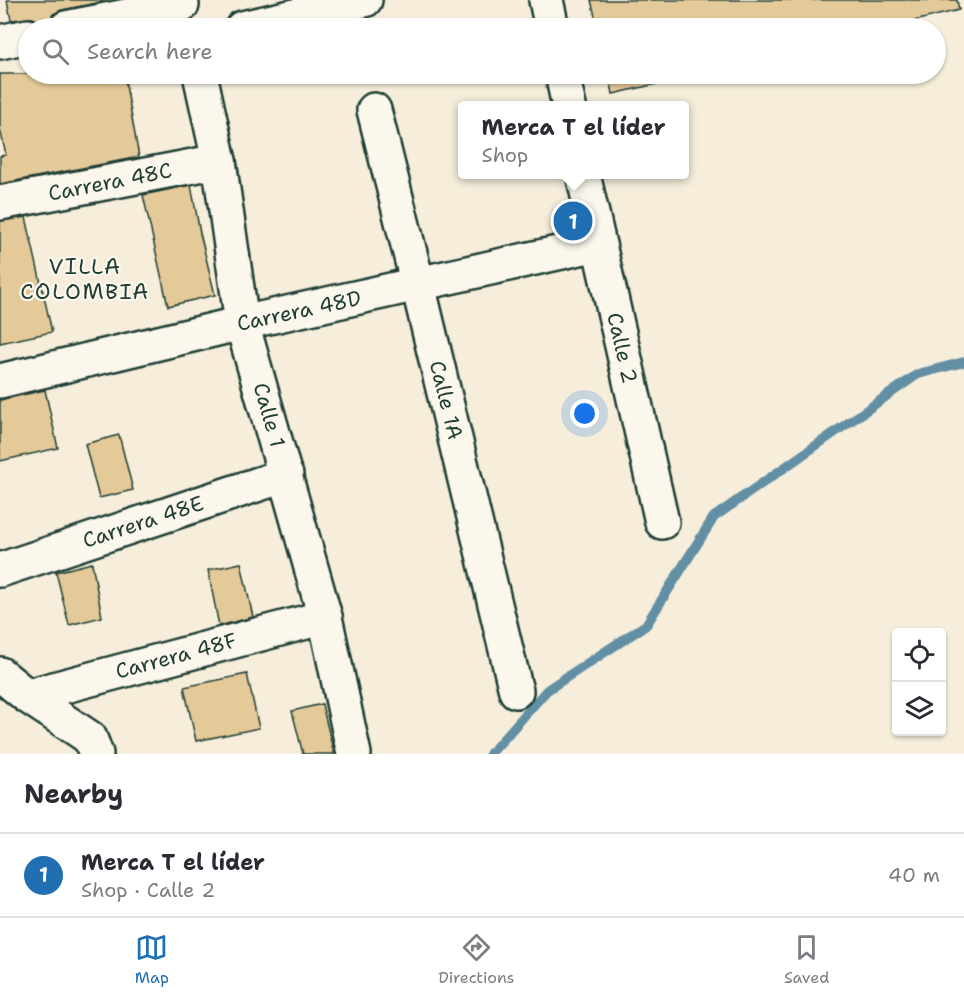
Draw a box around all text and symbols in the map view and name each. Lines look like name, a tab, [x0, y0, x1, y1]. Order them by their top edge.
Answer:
search box	[18, 18, 946, 84]
icon: search	[39, 35, 72, 68]
text: Search here	[87, 37, 213, 66]
popup	[458, 101, 689, 179]
text: Merca T el líder	[482, 113, 665, 142]
text: Shop	[482, 142, 528, 168]
street label: Carrera 48C	[46, 156, 174, 208]
pin: 1	[554, 198, 592, 244]
district label: VILLA COLOMBIA	[20, 252, 150, 306]
street label: Carrera 48D	[234, 284, 364, 338]
street label: Calle 2	[600, 310, 644, 386]
street label: Calle 1A	[423, 358, 469, 442]
street label: Calle 1	[246, 380, 292, 450]
your location	[570, 399, 599, 428]
street label: Carrera 48E	[79, 489, 207, 555]
street label: Carrera 48F	[112, 626, 240, 686]
map controls	[892, 628, 946, 736]
button: locate	[892, 628, 946, 682]
button: layers	[892, 682, 946, 736]
text: Nearby	[24, 776, 123, 811]
text: Merca T el líder	[81, 848, 265, 877]
text: 1	[39, 862, 48, 888]
text: 40 m	[888, 862, 940, 888]
text: Shop · Calle 2	[81, 877, 215, 903]
tab: Map	[135, 931, 169, 988]
tab: Directions	[438, 931, 515, 988]
tab: Saved	[784, 931, 829, 988]

